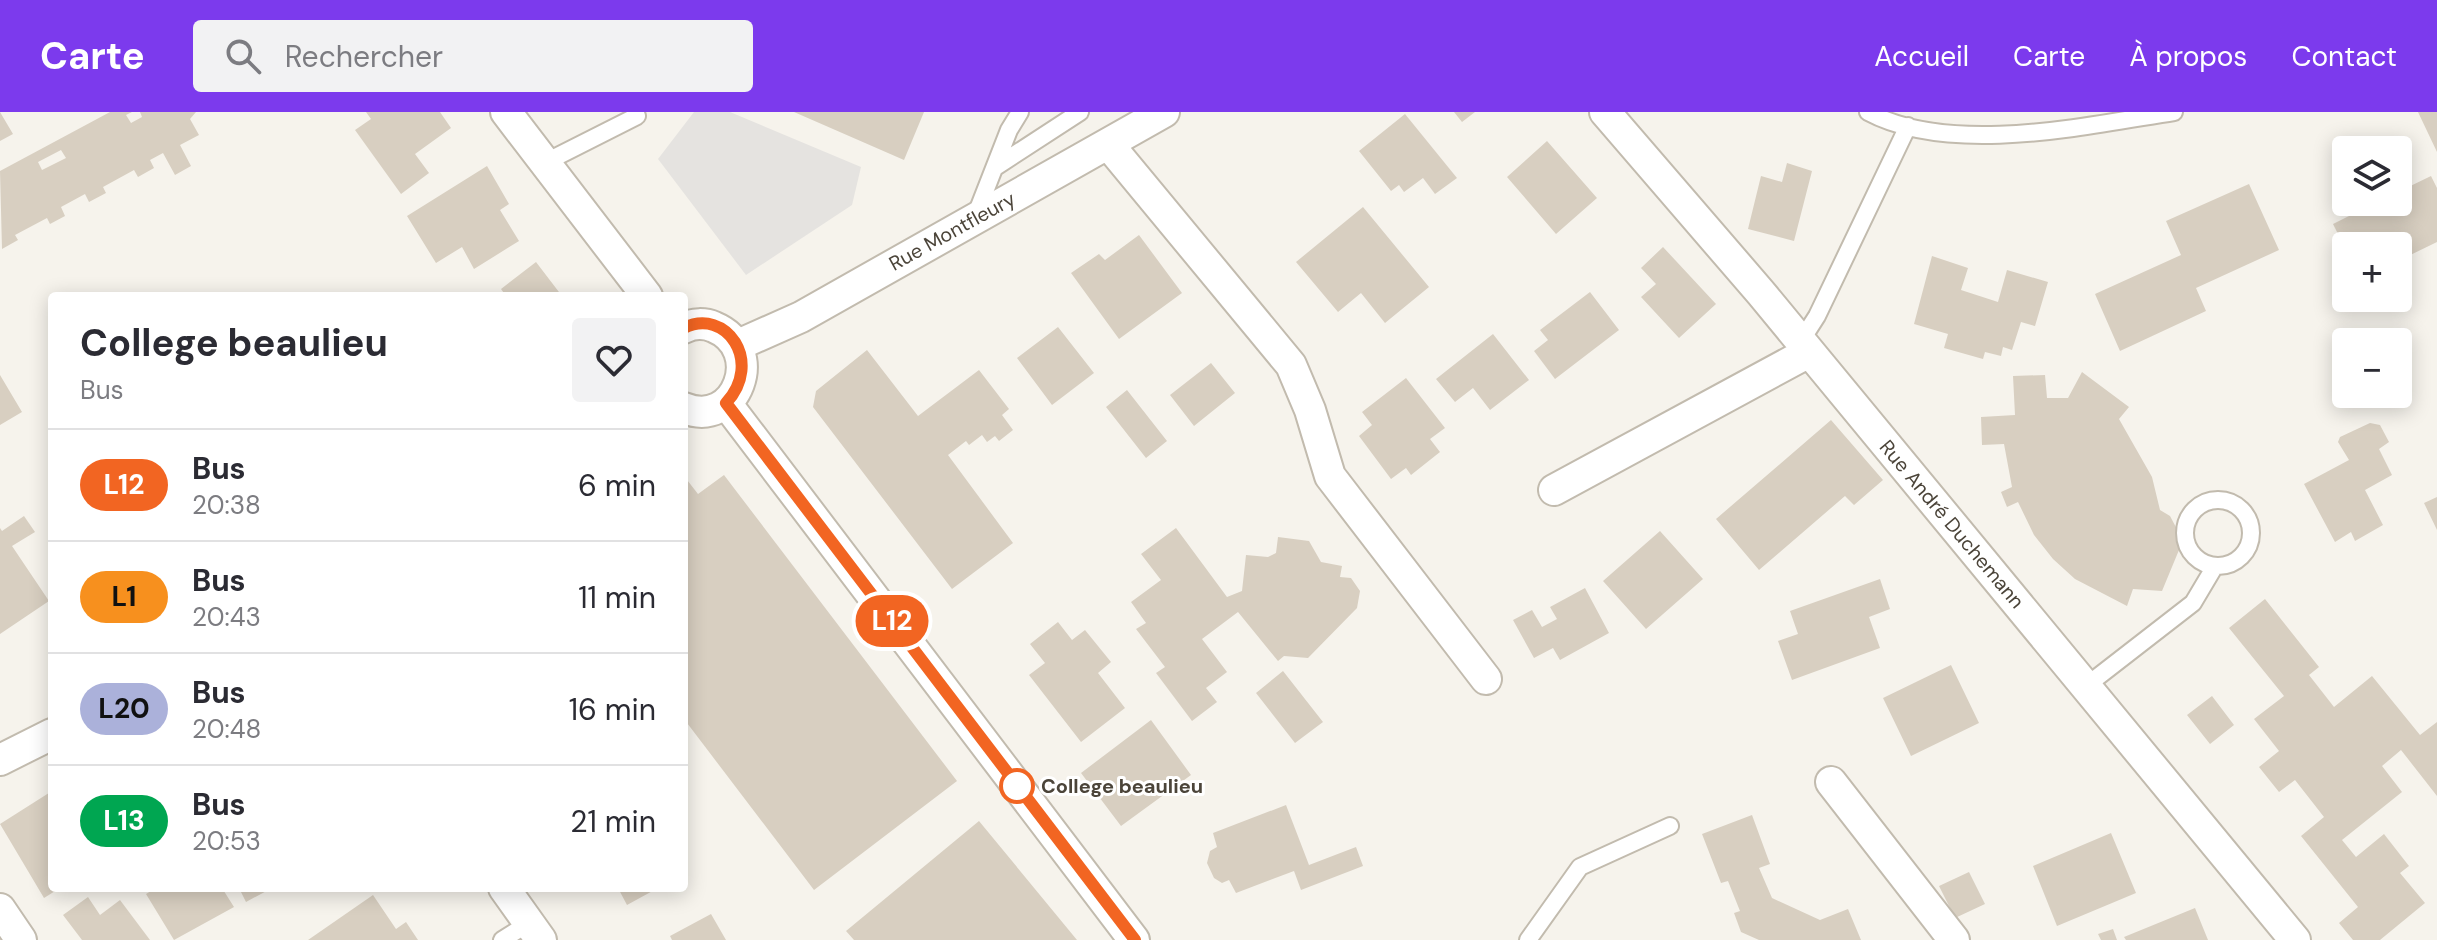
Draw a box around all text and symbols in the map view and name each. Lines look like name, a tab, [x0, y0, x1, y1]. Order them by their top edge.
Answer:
search box	[193, 20, 753, 92]
text: Carte	[40, 31, 145, 81]
icon: search	[221, 34, 265, 78]
text: Rechercher	[285, 37, 443, 76]
text: Accueil	[1874, 38, 1969, 75]
text: Carte	[2013, 38, 2085, 75]
text: À propos	[2129, 38, 2247, 75]
text: Contact	[2291, 38, 2397, 75]
map controls	[2332, 136, 2412, 408]
button: layers	[2332, 136, 2412, 216]
street label: Rue Montfleury	[884, 186, 1020, 276]
button: +	[2332, 232, 2412, 312]
text: College beaulieu	[80, 318, 388, 368]
button: heart	[572, 318, 656, 402]
button: −	[2332, 328, 2412, 408]
text: Bus	[80, 373, 124, 407]
street label: Rue André Duchemann	[1874, 434, 2030, 614]
text: Bus	[192, 449, 246, 488]
text: L12	[104, 466, 144, 503]
text: 6 min	[578, 466, 656, 505]
text: 20:38	[192, 488, 261, 522]
text: Bus	[192, 561, 246, 600]
text: L1	[112, 578, 136, 615]
text: 11 min	[578, 578, 656, 617]
line badge: L12	[846, 595, 938, 647]
text: 20:43	[192, 600, 261, 634]
text: L12	[872, 602, 912, 639]
text: Bus	[192, 673, 246, 712]
text: L20	[98, 690, 150, 727]
text: 16 min	[569, 690, 656, 729]
text: 20:48	[192, 712, 261, 746]
marker: College beaulieu	[1000, 769, 1034, 803]
place label: College beaulieu	[1041, 773, 1203, 799]
text: Bus	[192, 785, 246, 824]
text: L13	[103, 802, 145, 839]
text: 21 min	[570, 802, 656, 841]
text: 20:53	[192, 824, 261, 858]

